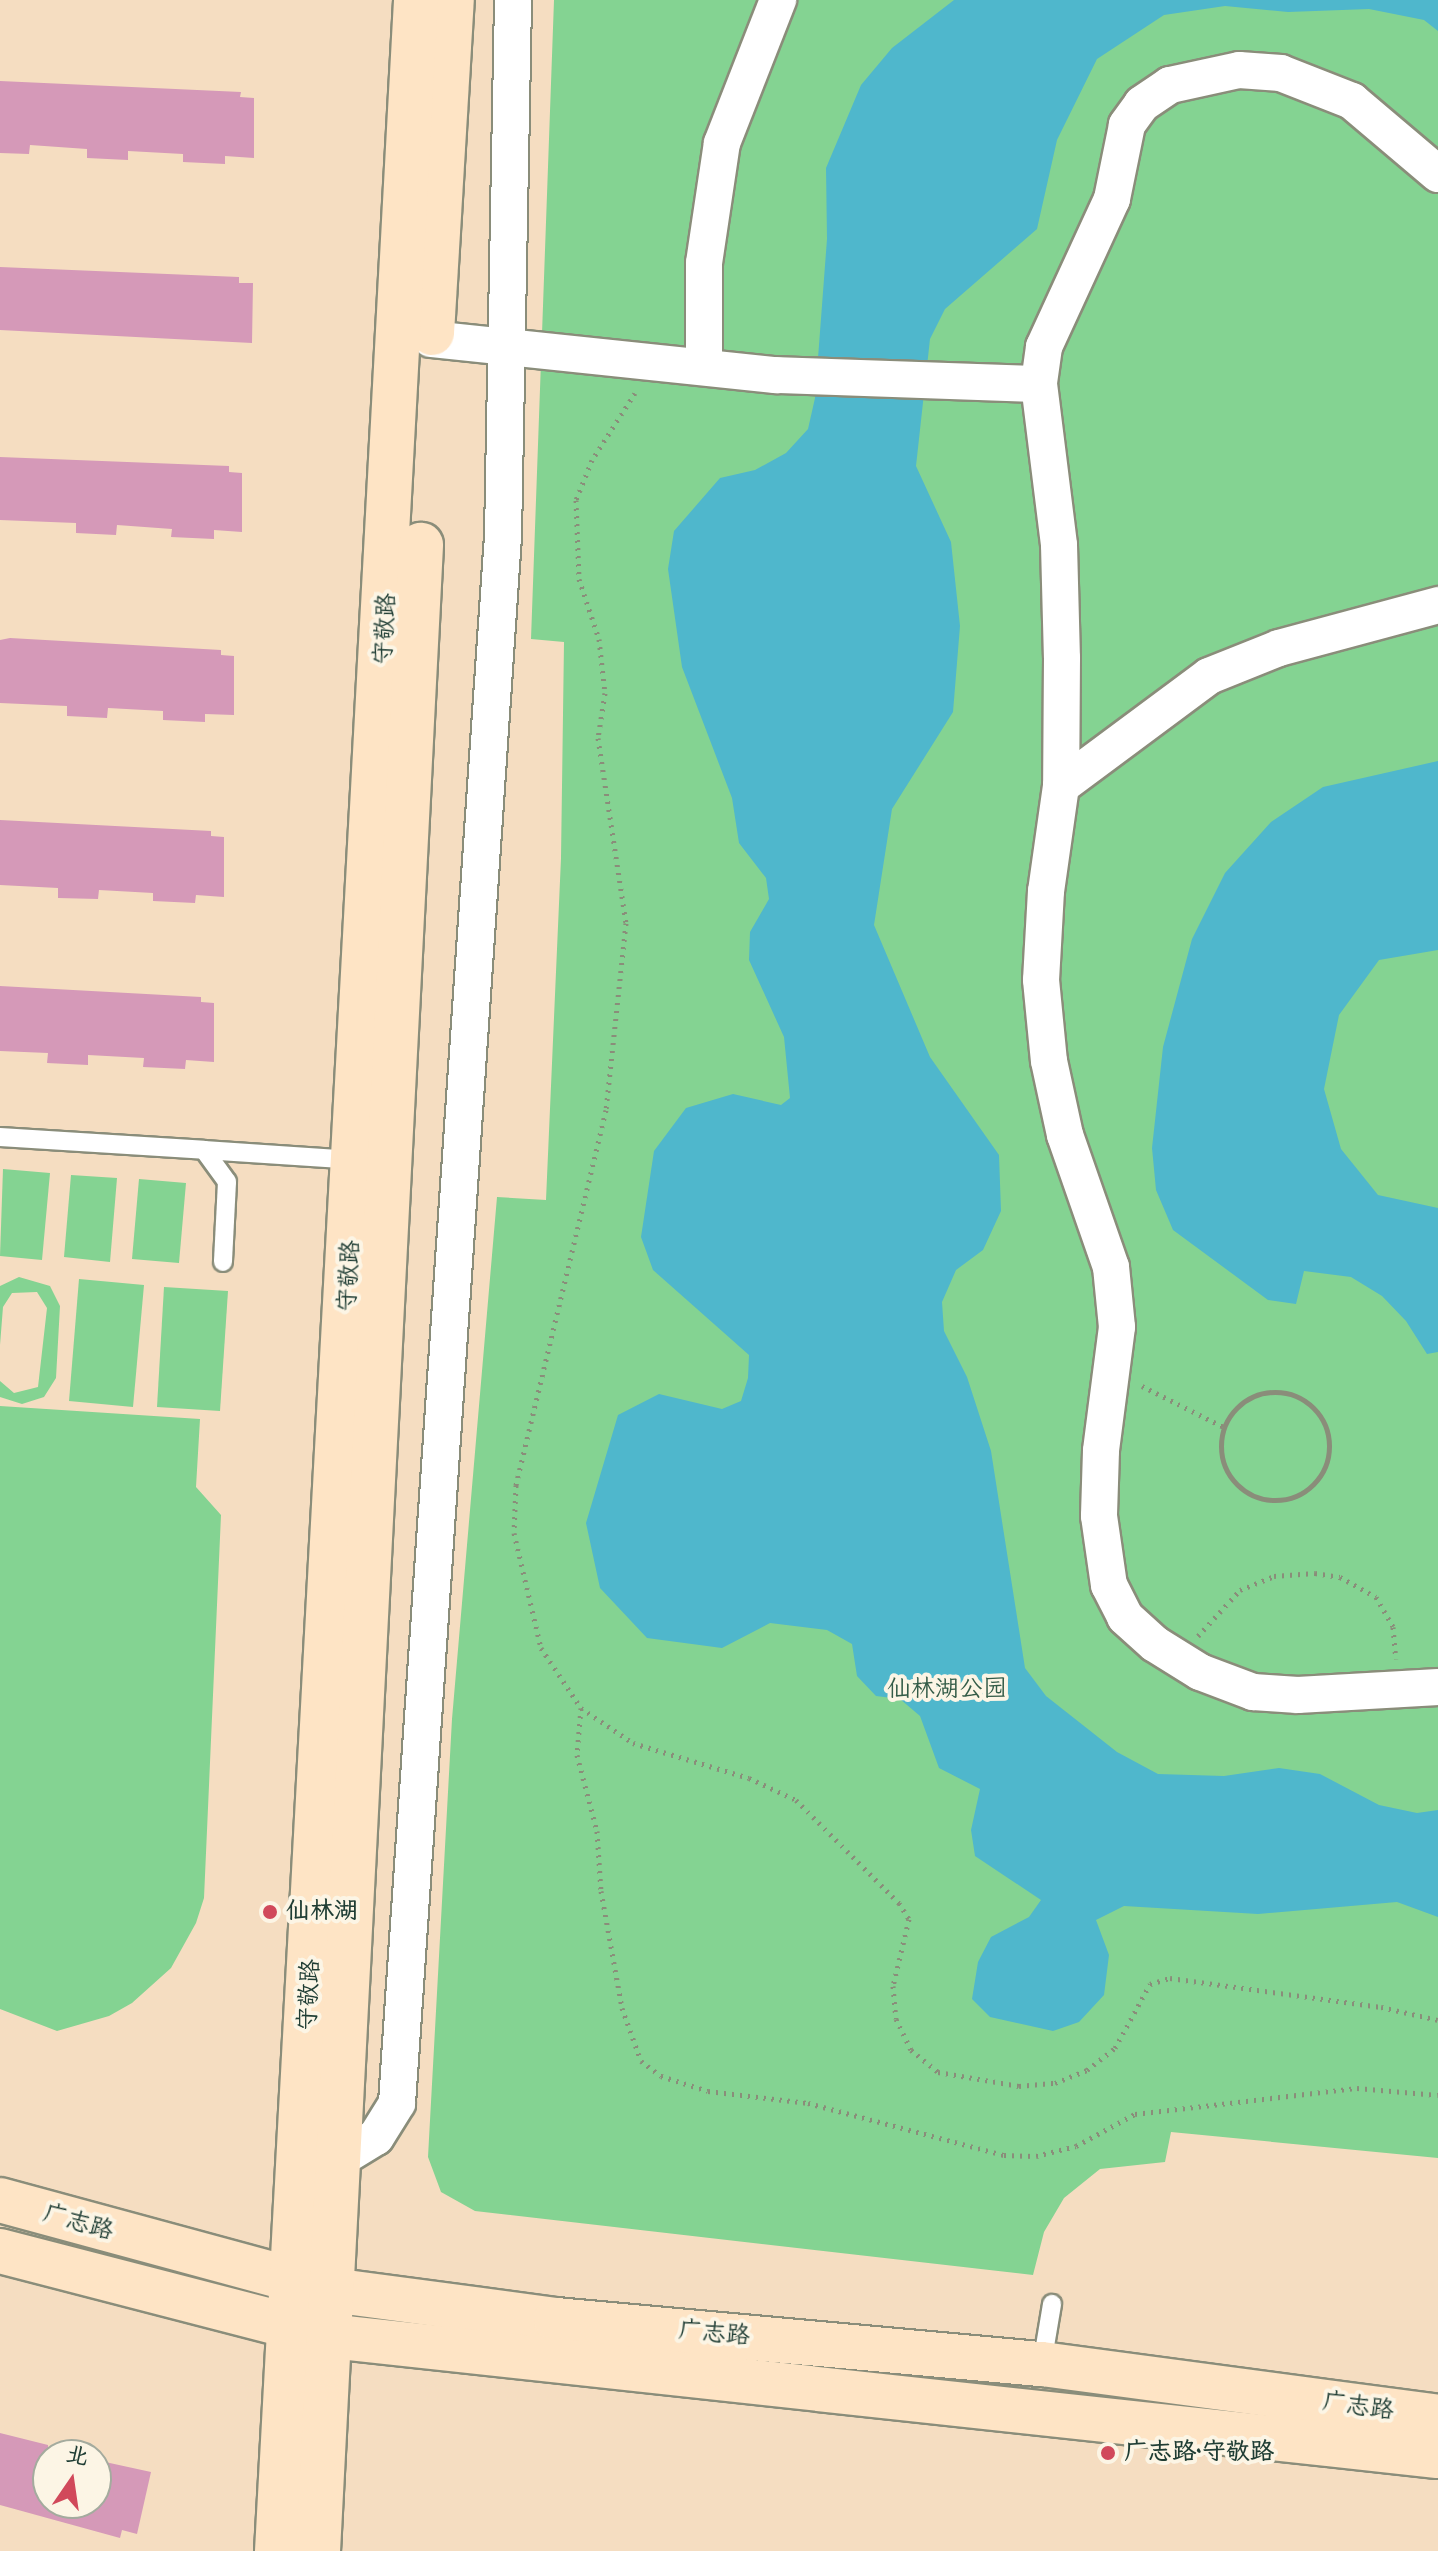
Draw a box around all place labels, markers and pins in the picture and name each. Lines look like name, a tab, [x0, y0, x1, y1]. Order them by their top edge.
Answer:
place label: 仙林湖	[286, 1898, 358, 1926]
marker: 仙林湖	[261, 1903, 279, 1921]
place label: 广志路·守敬路	[1124, 2439, 1274, 2467]
marker: 广志路·守敬路	[1099, 2444, 1117, 2462]

